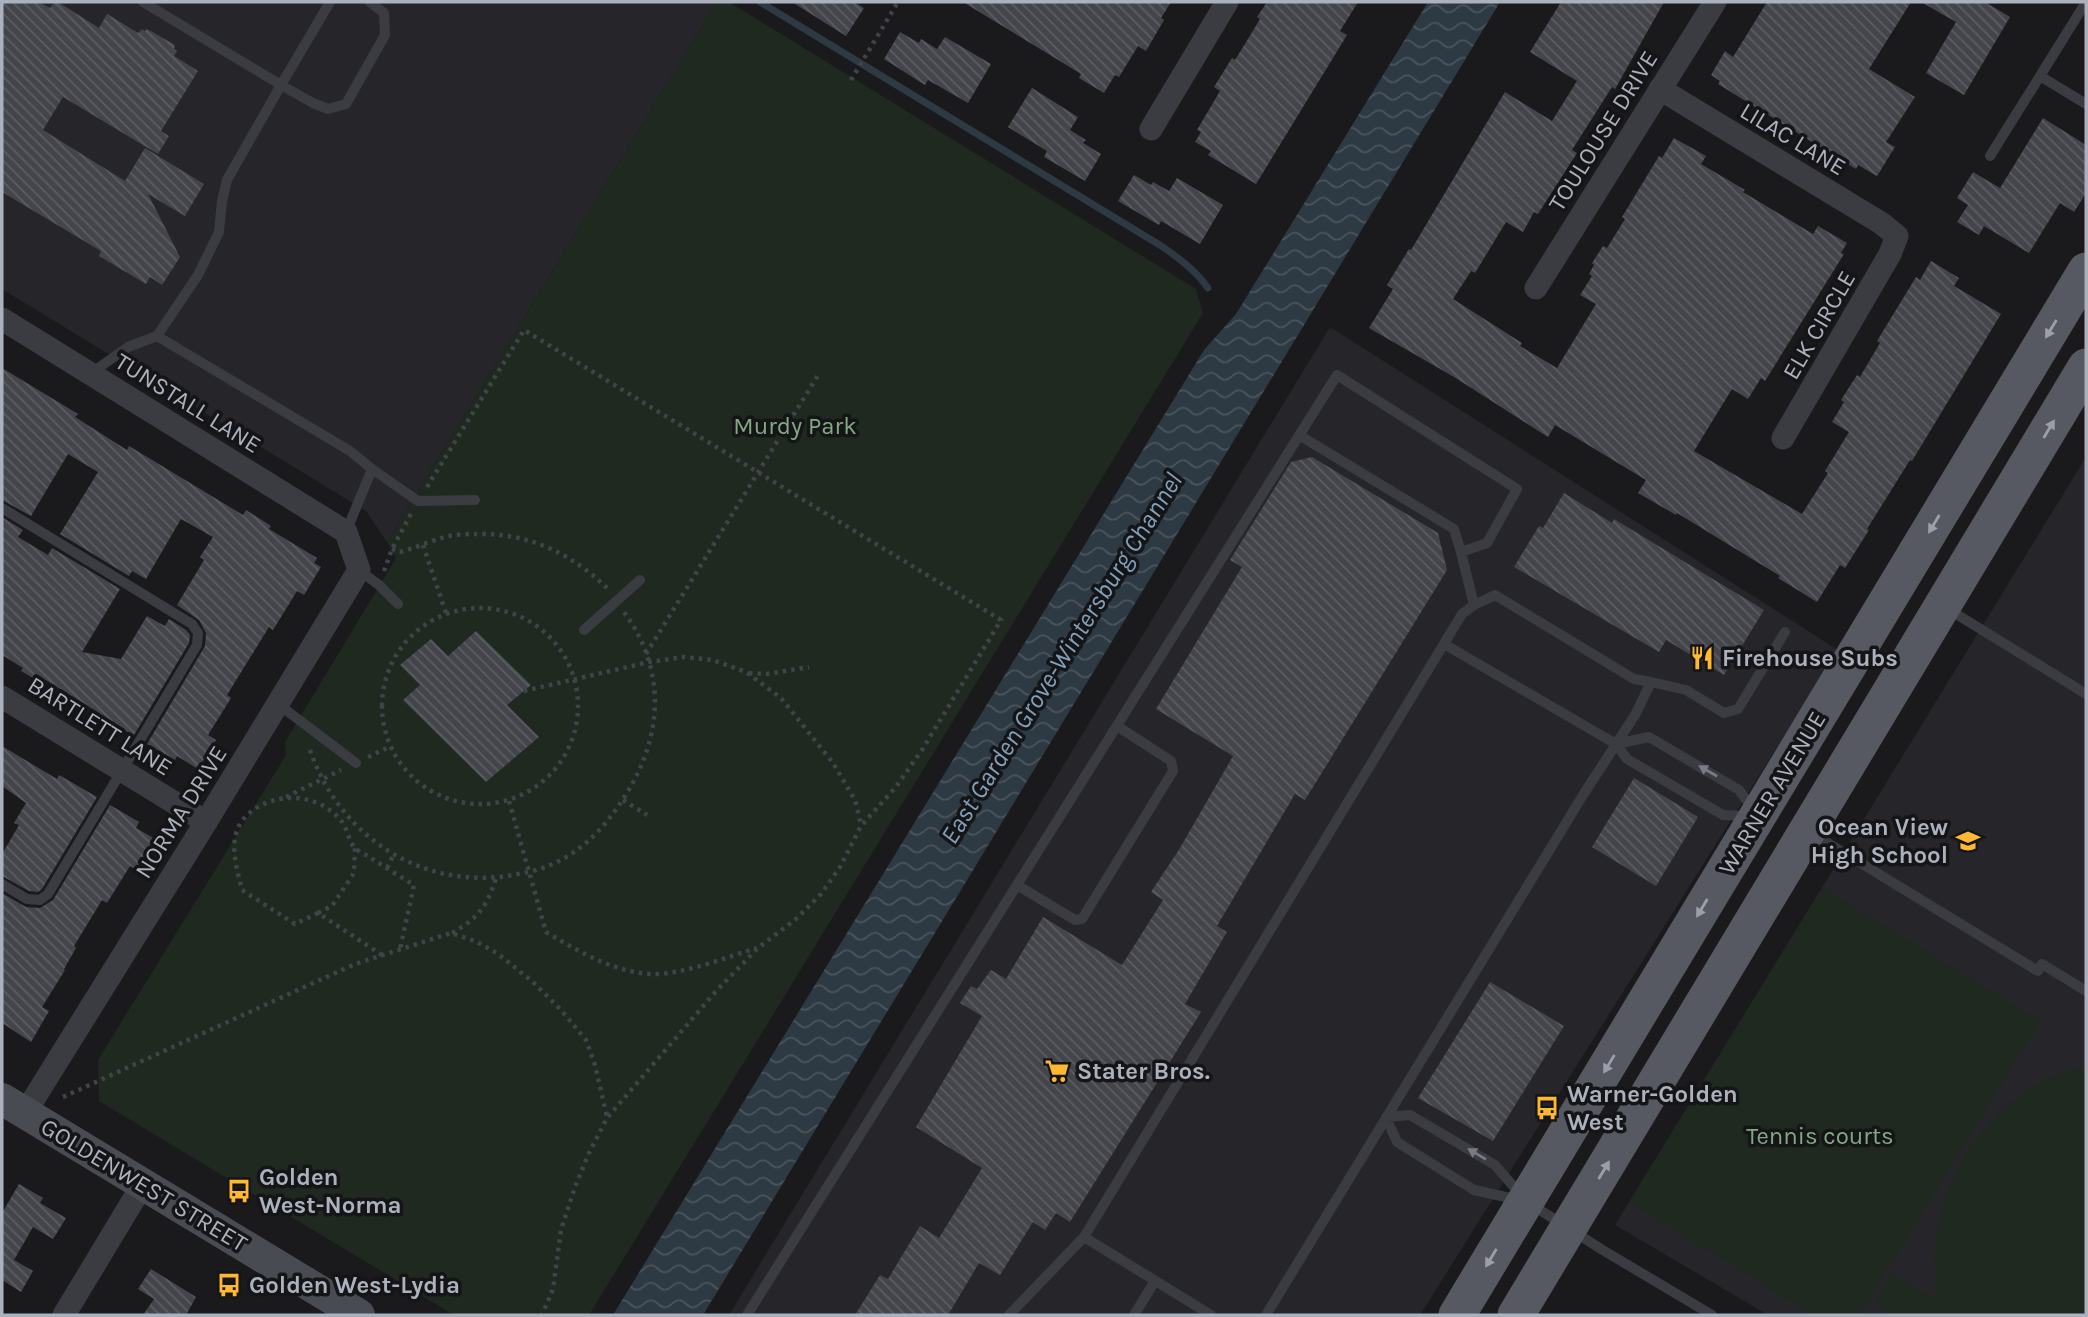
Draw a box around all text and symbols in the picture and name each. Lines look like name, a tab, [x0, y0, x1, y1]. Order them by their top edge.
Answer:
street label: TOULOUSE DRIVE	[1543, 46, 1663, 216]
street label: LILAC LANE	[1735, 97, 1851, 181]
street label: ELK CIRCLE	[1777, 266, 1861, 384]
one-way arrow	[2045, 320, 2057, 339]
street label: TUNSTALL LANE	[110, 347, 266, 459]
park label: Murdy Park	[733, 412, 857, 440]
one-way arrow	[2043, 419, 2056, 438]
water label: East Garden Grove-Wintersburg Channel	[934, 467, 1189, 850]
one-way arrow	[1927, 515, 1940, 534]
restaurant icon: Firehouse Subs	[1688, 644, 1716, 672]
place label: Firehouse Subs	[1722, 644, 1898, 672]
street label: BARTLETT LANE	[23, 670, 177, 782]
street label: WARNER AVENUE	[1712, 706, 1832, 880]
street label: NORMA DRIVE	[129, 741, 233, 883]
one-way arrow	[1698, 765, 1717, 778]
place label: Ocean View High School	[1811, 813, 1948, 869]
school or university icon: Ocean View High School	[1954, 827, 1982, 855]
one-way arrow	[1696, 898, 1709, 917]
one-way arrow	[1603, 1054, 1615, 1073]
supermarket icon: Stater Bros.	[1043, 1057, 1071, 1085]
place label: Stater Bros.	[1077, 1057, 1210, 1085]
place label: Warner-Golden West	[1567, 1080, 1738, 1136]
bus stop icon: Warner-Golden West	[1533, 1094, 1561, 1122]
street label: GOLDENWEST STREET	[36, 1112, 252, 1258]
park label: Tennis courts	[1746, 1122, 1894, 1150]
one-way arrow	[1468, 1148, 1487, 1161]
one-way arrow	[1597, 1160, 1610, 1179]
place label: Golden West-Norma	[259, 1163, 402, 1219]
bus stop icon: Golden West-Norma	[225, 1177, 253, 1205]
one-way arrow	[1485, 1249, 1498, 1268]
bus stop icon: Golden West-Lydia	[215, 1271, 243, 1299]
place label: Golden West-Lydia	[249, 1271, 460, 1299]

